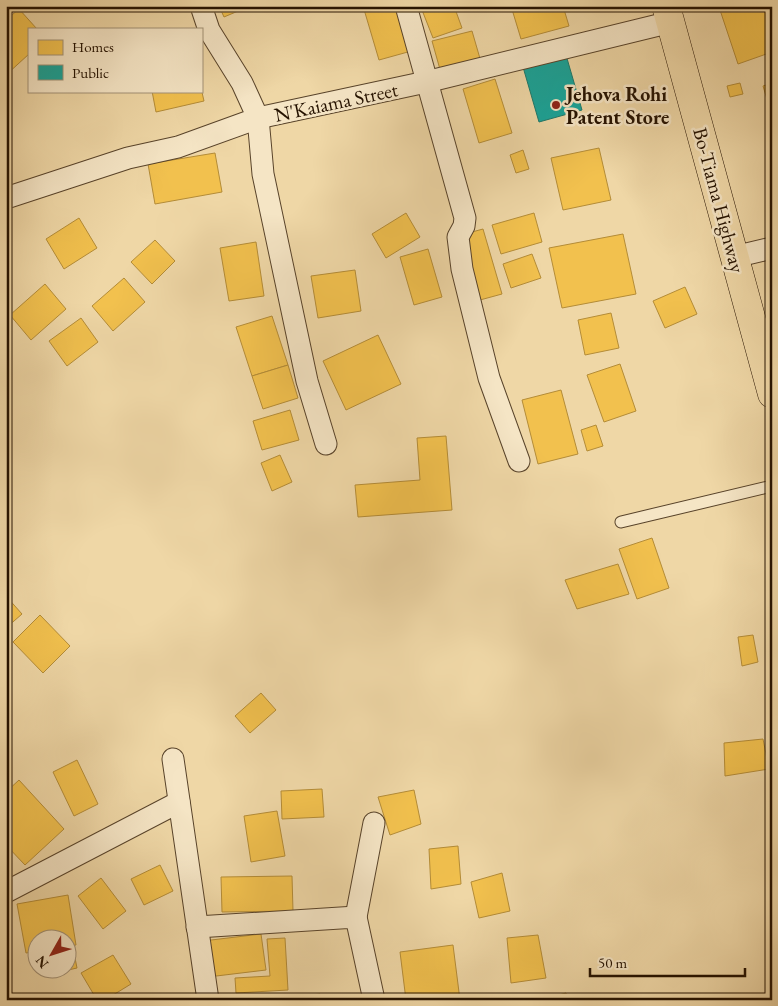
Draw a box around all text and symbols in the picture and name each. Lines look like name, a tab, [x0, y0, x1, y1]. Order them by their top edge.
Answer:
legend	[28, 28, 202, 92]
text: Homes	[72, 37, 114, 56]
text: Public	[72, 63, 109, 82]
street label: N'Kaiama Street	[272, 76, 401, 128]
place label: Jehova Rohi Patent Store	[564, 81, 669, 130]
marker: Jehova Rohi Patent Store	[550, 99, 562, 111]
street label: Bo-Tiama Highway	[687, 125, 751, 276]
north arrow	[28, 928, 78, 978]
scale bar	[590, 946, 746, 978]
text: N	[31, 952, 52, 972]
text: 50 m	[598, 953, 627, 972]

